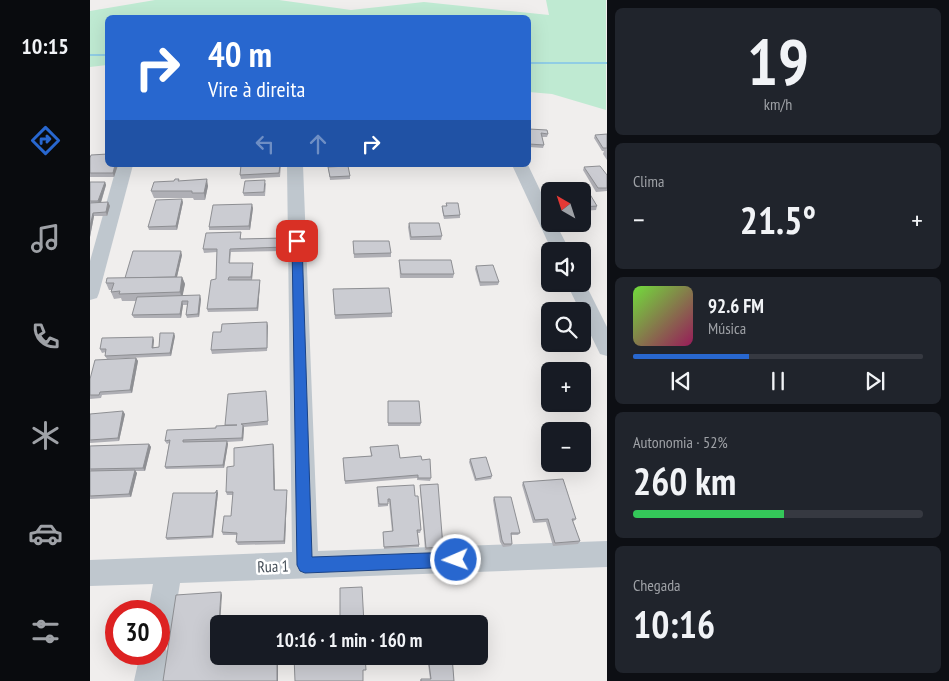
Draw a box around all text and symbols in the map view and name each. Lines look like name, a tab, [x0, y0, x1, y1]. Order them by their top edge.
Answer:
text: 19	[747, 19, 809, 103]
text: 40 m	[208, 31, 272, 77]
text: 10:15	[21, 32, 69, 60]
icon: right	[125, 35, 190, 100]
text: Vire à direita	[208, 75, 305, 103]
text: km/h	[764, 94, 792, 114]
icon: directions	[28, 123, 63, 158]
icon: left	[251, 130, 279, 158]
icon: ahead	[304, 130, 332, 158]
icon: right	[357, 130, 385, 158]
text: Clima	[633, 171, 664, 191]
north arrow	[541, 182, 591, 232]
map controls	[541, 182, 591, 472]
text: 21.5°	[740, 195, 816, 244]
text: −	[633, 201, 645, 238]
text: +	[911, 201, 923, 238]
pin	[276, 220, 318, 262]
icon: music	[28, 221, 63, 256]
icon: arrive	[283, 227, 311, 255]
button: sound	[541, 242, 591, 292]
text: 92.6 FM	[708, 294, 764, 318]
button: search	[541, 302, 591, 352]
text: Música	[708, 318, 746, 338]
icon: phone	[28, 319, 63, 354]
button: +	[541, 362, 591, 412]
icon: previous	[667, 367, 695, 395]
icon: pause	[764, 367, 792, 395]
icon: next	[861, 367, 889, 395]
icon: climate	[28, 418, 63, 453]
button: −	[541, 422, 591, 472]
text: Autonomia · 52%	[633, 432, 728, 452]
text: 260 km	[633, 456, 736, 505]
icon: car	[28, 516, 63, 551]
position arrow	[429, 533, 481, 585]
street label: Rua 1	[257, 555, 289, 577]
text: Chegada	[633, 575, 681, 595]
text: 10:16	[633, 599, 715, 648]
speed limit sign: 30	[105, 600, 170, 665]
icon: filters	[28, 614, 63, 649]
text: 10:16 · 1 min · 160 m	[276, 628, 422, 652]

